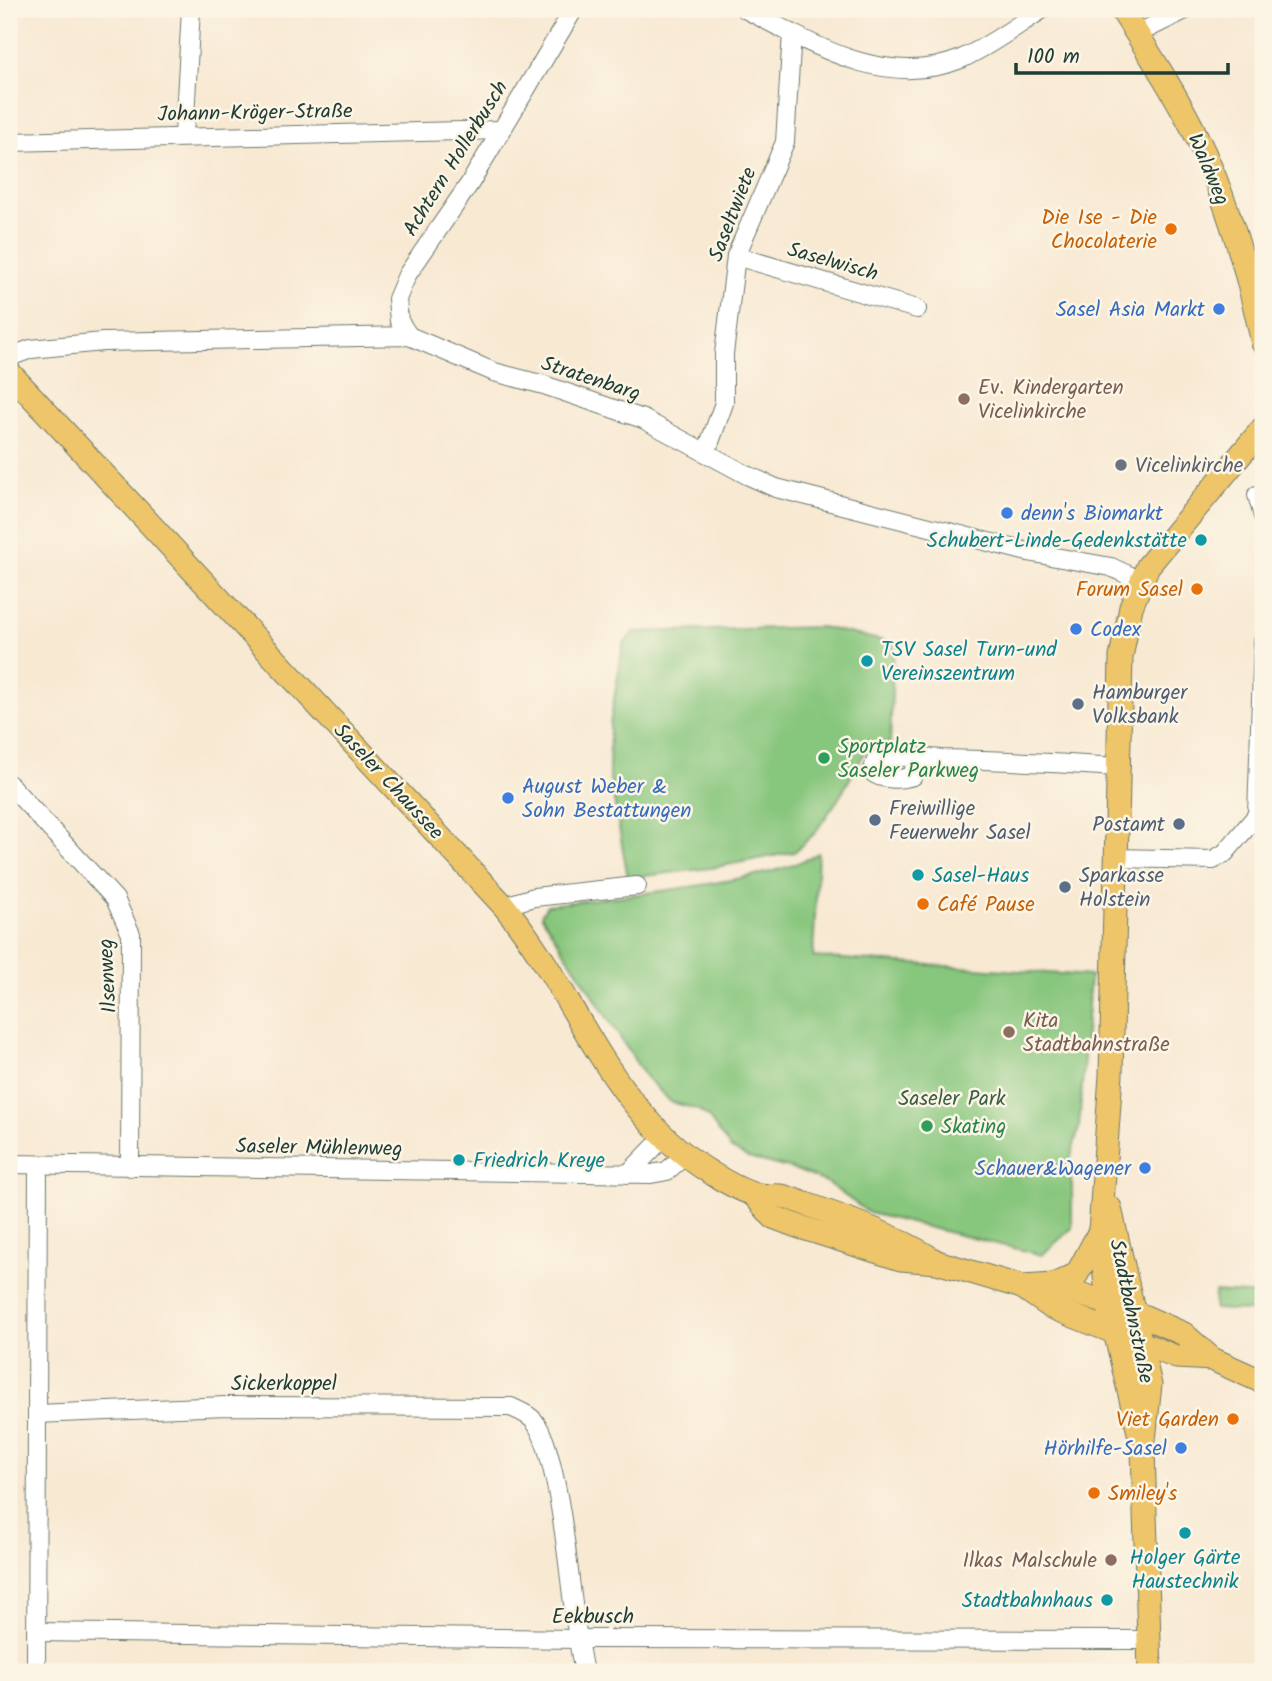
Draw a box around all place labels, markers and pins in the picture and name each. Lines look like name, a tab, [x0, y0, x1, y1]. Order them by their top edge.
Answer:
place label: Die Ise - Die Chocolaterie	[1041, 202, 1158, 259]
marker: Die Ise - Die Chocolaterie	[1163, 221, 1179, 237]
place label: Sasel Asia Markt	[1056, 294, 1206, 327]
marker: Sasel Asia Markt	[1211, 301, 1227, 317]
place label: Ev. Kindergarten Vicelinkirche	[978, 372, 1124, 429]
marker: Ev. Kindergarten Vicelinkirche	[956, 391, 972, 407]
place label: Vicelinkirche	[1135, 450, 1244, 483]
marker: Vicelinkirche	[1113, 457, 1129, 473]
place label: denn's Biomarkt	[1021, 498, 1164, 531]
marker: denn's Biomarkt	[999, 505, 1015, 521]
place label: Schubert-Linde-Gedenkstätte	[927, 525, 1188, 558]
marker: Schubert-Linde-Gedenkstätte	[1193, 532, 1209, 548]
place label: Forum Sasel	[1076, 574, 1183, 607]
marker: Forum Sasel	[1189, 581, 1205, 597]
place label: Codex	[1090, 614, 1142, 647]
marker: Codex	[1068, 621, 1084, 637]
place label: TSV Sasel Turn-und Vereinszentrum	[881, 634, 1057, 691]
marker: TSV Sasel Turn-und Vereinszentrum	[859, 653, 875, 669]
place label: Hamburger Volksbank	[1092, 677, 1188, 734]
marker: Hamburger Volksbank	[1070, 696, 1086, 712]
place label: Sportplatz Saseler Parkweg	[838, 731, 979, 788]
marker: Sportplatz Saseler Parkweg	[816, 750, 832, 766]
place label: August Weber & Sohn Bestattungen	[522, 771, 691, 828]
marker: August Weber & Sohn Bestattungen	[500, 790, 516, 806]
place label: Freiwillige Feuerwehr Sasel	[889, 793, 1031, 850]
place label: Postamt	[1092, 809, 1166, 842]
marker: Freiwillige Feuerwehr Sasel	[867, 812, 883, 828]
marker: Postamt	[1171, 816, 1187, 832]
place label: Sasel-Haus	[932, 860, 1029, 893]
place label: Sparkasse Holstein	[1079, 860, 1165, 917]
marker: Sasel-Haus	[910, 867, 926, 883]
marker: Sparkasse Holstein	[1057, 879, 1073, 895]
place label: Café Pause	[937, 889, 1035, 922]
marker: Café Pause	[915, 896, 931, 912]
place label: Kita Stadtbahnstraße	[1023, 1005, 1170, 1062]
marker: Kita Stadtbahnstraße	[1001, 1024, 1017, 1040]
place label: Skating	[941, 1111, 1006, 1144]
marker: Skating	[919, 1118, 935, 1134]
place label: Friedrich Kreye	[473, 1145, 605, 1178]
marker: Friedrich Kreye	[451, 1152, 467, 1168]
place label: Schauer&Wagener	[975, 1153, 1132, 1186]
marker: Schauer&Wagener	[1137, 1160, 1153, 1176]
place label: Viet Garden	[1116, 1404, 1219, 1437]
marker: Viet Garden	[1225, 1411, 1241, 1427]
place label: Hörhilfe-Sasel	[1044, 1433, 1167, 1466]
marker: Hörhilfe-Sasel	[1173, 1440, 1189, 1456]
place label: Smiley's	[1108, 1478, 1177, 1511]
marker: Smiley's	[1086, 1485, 1102, 1501]
marker: Holger Gärte Haustechnik	[1177, 1525, 1193, 1541]
place label: Holger Gärte Haustechnik	[1130, 1542, 1241, 1599]
place label: Ilkas Malschule	[962, 1545, 1098, 1578]
marker: Ilkas Malschule	[1103, 1552, 1119, 1568]
place label: Stadtbahnhaus	[962, 1585, 1093, 1618]
marker: Stadtbahnhaus	[1099, 1592, 1115, 1608]

